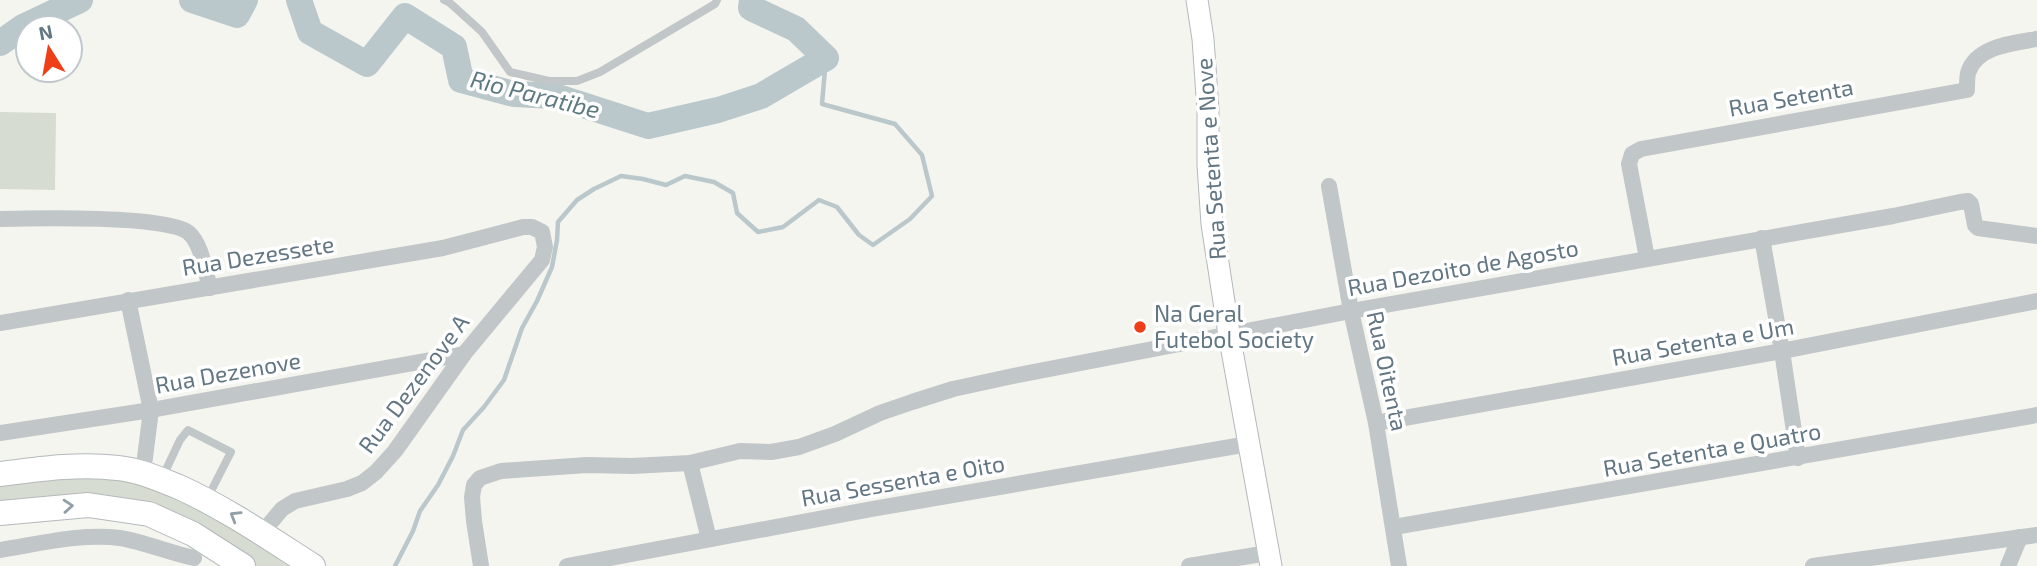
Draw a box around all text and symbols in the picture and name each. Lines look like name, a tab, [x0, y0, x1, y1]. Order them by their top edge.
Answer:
north arrow	[14, 14, 84, 84]
text: N	[37, 19, 55, 44]
street label: Rua Setenta e Nove	[1189, 57, 1231, 261]
water label: Rio Paratibe	[468, 63, 603, 124]
street label: Rua Setenta	[1726, 72, 1855, 122]
street label: Rua Dezessete	[180, 229, 336, 281]
street label: Rua Dezoito de Agosto	[1345, 233, 1580, 301]
place label: Na Geral Futebol Society	[1154, 299, 1314, 353]
street label: Rua Dezenove A	[352, 308, 475, 458]
street label: Rua Oitenta	[1362, 308, 1414, 433]
street label: Rua Setenta e Um	[1610, 311, 1796, 371]
marker: Na Geral Futebol Society	[1132, 319, 1148, 335]
street label: Rua Dezenove	[153, 345, 303, 399]
street label: Rua Setenta e Quatro	[1601, 416, 1823, 482]
street label: Rua Sessenta e Oito	[799, 448, 1007, 512]
one-way arrow	[63, 499, 74, 514]
one-way arrow	[230, 511, 243, 524]

